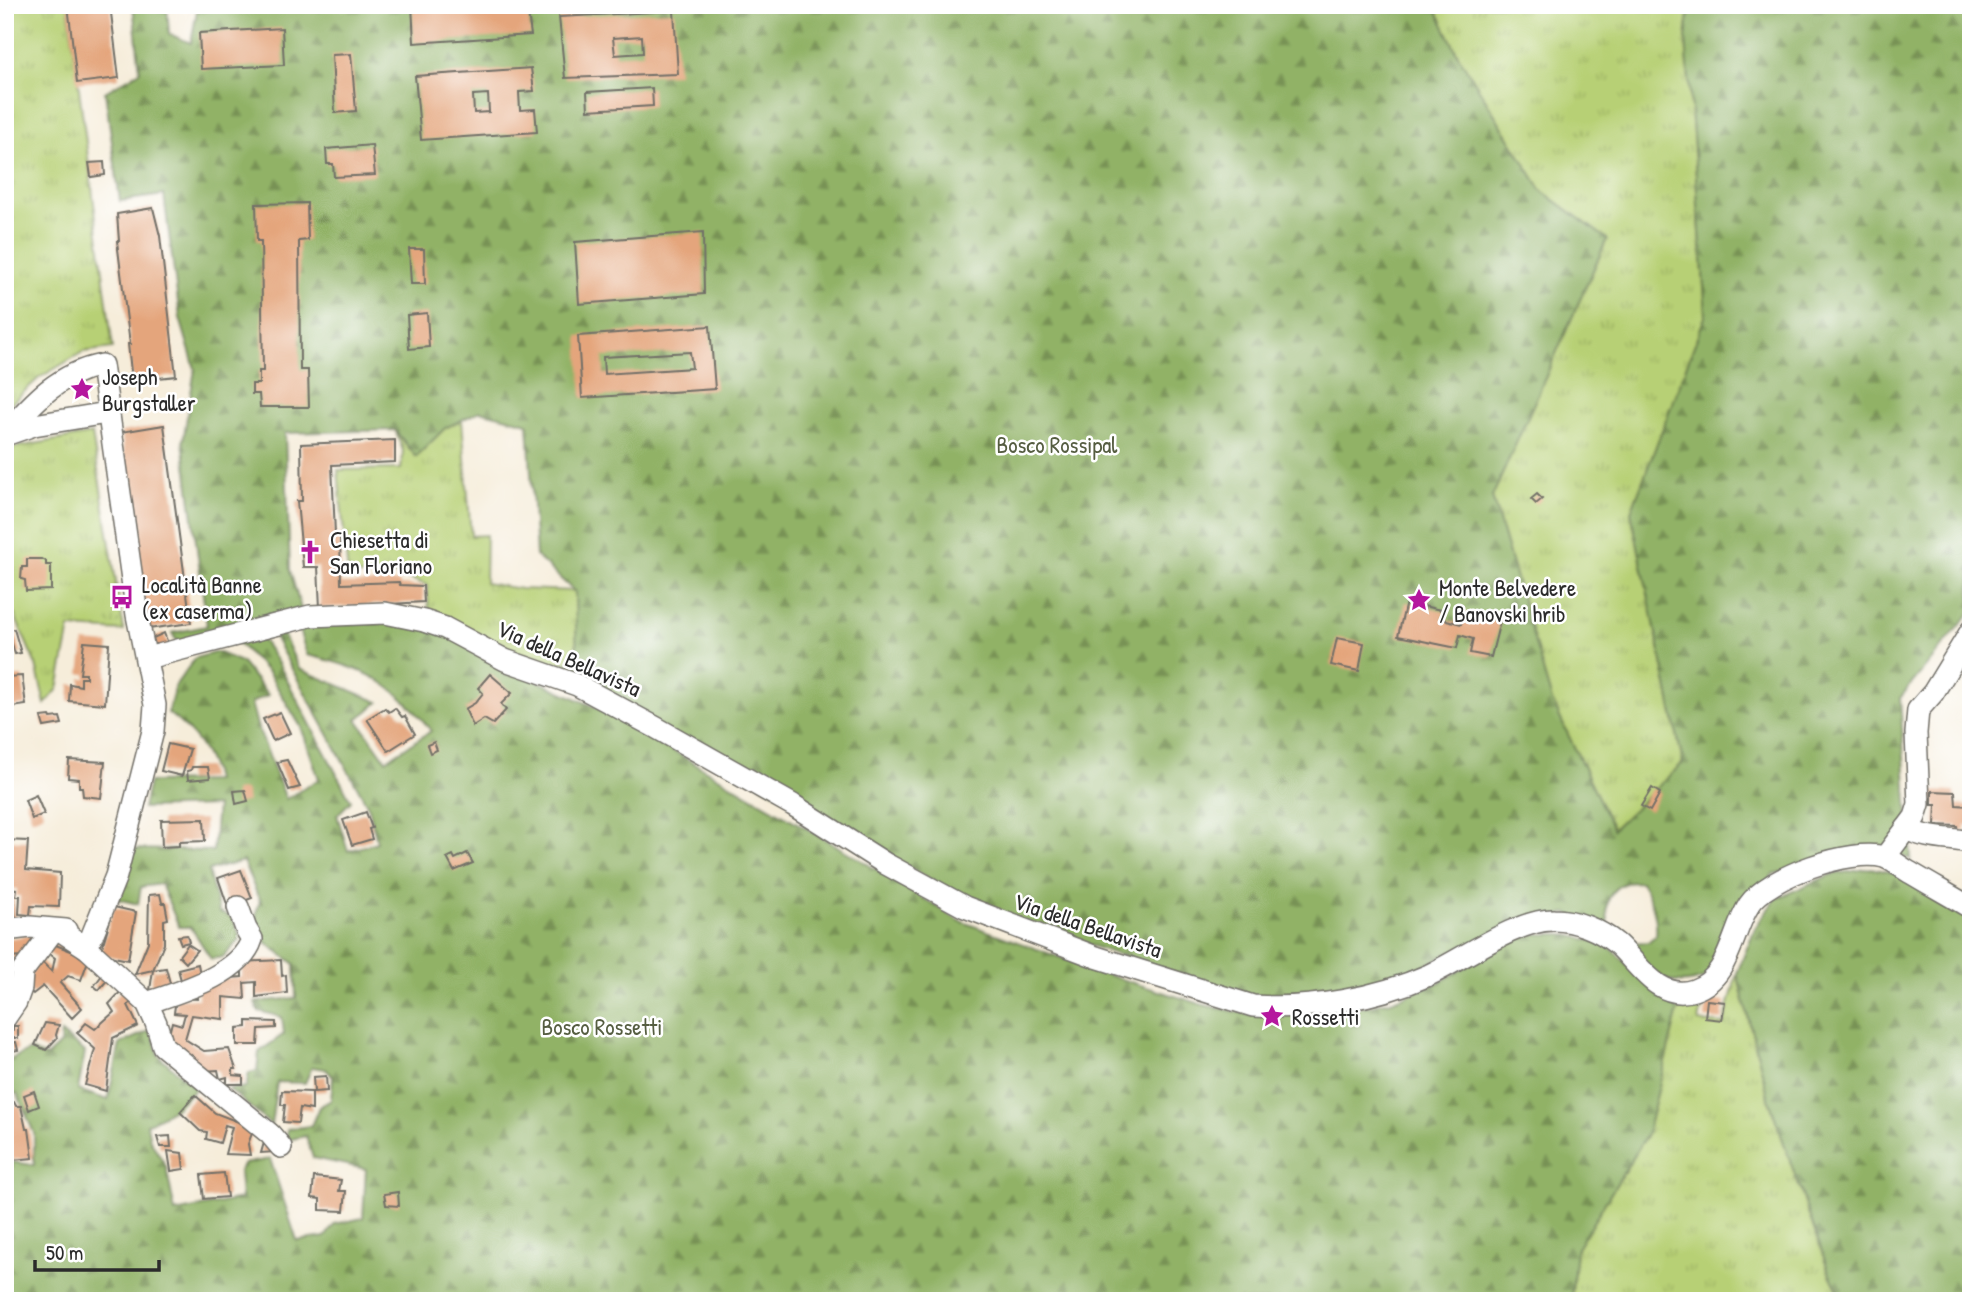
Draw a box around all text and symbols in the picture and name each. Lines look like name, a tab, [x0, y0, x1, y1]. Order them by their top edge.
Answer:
place label: Joseph Burgstaller	[102, 361, 196, 418]
place icon: Joseph Burgstaller	[68, 375, 96, 403]
park label: Bosco Rossipal	[997, 429, 1118, 460]
place label: Chiesetta di San Floriano	[330, 524, 432, 581]
church icon: Chiesetta di San Floriano	[296, 538, 324, 566]
place label: Località Banne (ex caserma)	[142, 569, 262, 626]
place label: Monte Belvedere / Banovski hrib	[1439, 572, 1576, 629]
bus stop icon: Località Banne (ex caserma)	[108, 583, 136, 611]
place icon: Monte Belvedere / Banovski hrib	[1405, 586, 1433, 614]
street label: Via della Bellavista	[492, 612, 646, 704]
street label: Via della Bellavista	[1010, 885, 1166, 965]
place label: Rossetti	[1292, 1001, 1360, 1032]
place icon: Rossetti	[1258, 1002, 1286, 1030]
park label: Bosco Rossetti	[542, 1011, 662, 1042]
scale bar	[35, 1229, 159, 1273]
text: 50 m	[46, 1238, 83, 1267]

